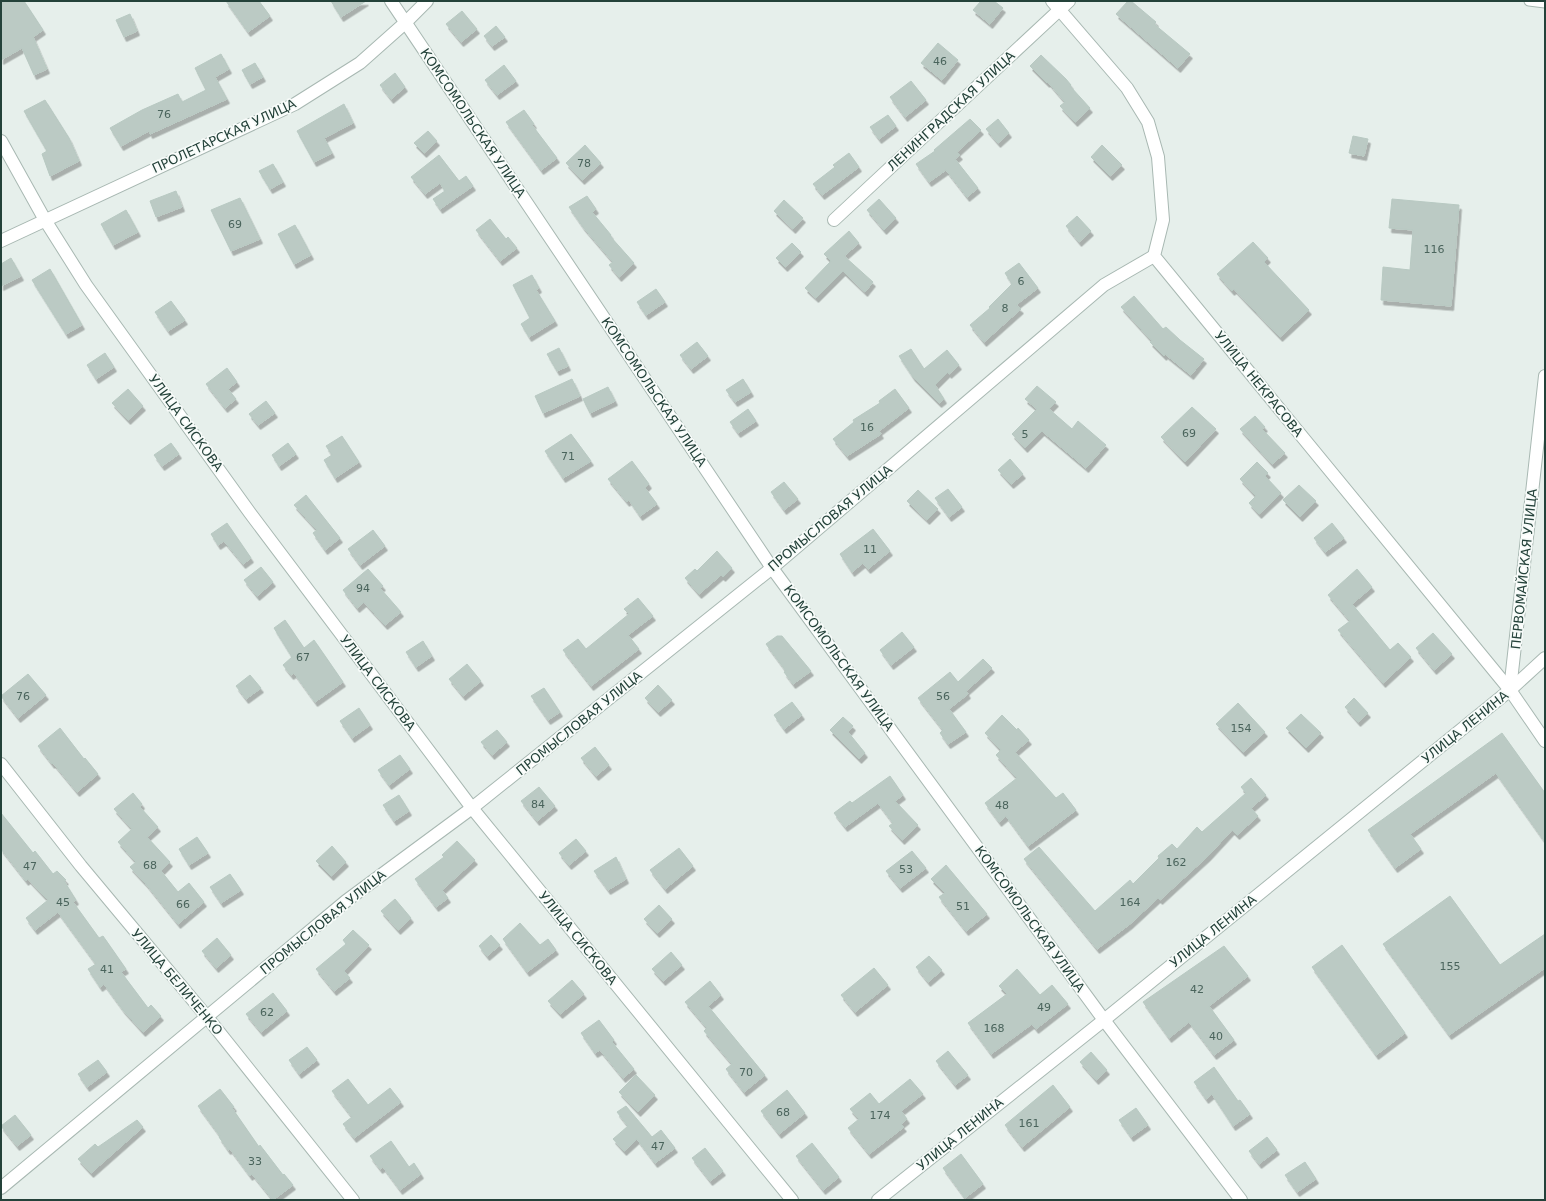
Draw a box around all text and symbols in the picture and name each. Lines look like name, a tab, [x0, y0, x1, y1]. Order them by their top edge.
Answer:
street label: КОМСОМОЛЬСКАЯ УЛИЦА	[417, 45, 529, 201]
street label: ЛЕНИНГРАДСКАЯ УЛИЦА	[884, 48, 1018, 174]
house number: 46	[933, 55, 947, 68]
street label: ПРОЛЕТАРСКАЯ УЛИЦА	[150, 96, 299, 176]
house number: 76	[157, 108, 171, 121]
house number: 78	[577, 157, 591, 170]
house number: 69	[228, 218, 242, 231]
house number: 116	[1424, 243, 1445, 256]
house number: 6	[1018, 275, 1025, 288]
house number: 8	[1002, 302, 1009, 315]
street label: КОМСОМОЛЬСКАЯ УЛИЦА	[598, 314, 710, 470]
street label: УЛИЦА НЕКРАСОВА	[1212, 328, 1306, 440]
street label: УЛИЦА СИСКОВА	[146, 372, 226, 474]
house number: 16	[860, 421, 874, 434]
house number: 69	[1182, 427, 1196, 440]
house number: 5	[1022, 428, 1029, 441]
house number: 71	[561, 450, 575, 463]
street label: ПРОМЫСЛОВАЯ УЛИЦА	[765, 462, 895, 574]
street label: ПЕРВОМАЙСКАЯ УЛИЦА	[1508, 488, 1540, 650]
house number: 11	[863, 543, 877, 556]
house number: 94	[356, 582, 370, 595]
street label: КОМСОМОЛЬСКАЯ УЛИЦА	[781, 582, 897, 734]
street label: УЛИЦА СИСКОВА	[337, 632, 419, 734]
house number: 67	[296, 651, 310, 664]
street label: ПРОМЫСЛОВАЯ УЛИЦА	[513, 668, 645, 778]
street label: УЛИЦА ЛЕНИНА	[1419, 688, 1511, 766]
house number: 76	[16, 690, 30, 703]
house number: 56	[936, 690, 950, 703]
house number: 154	[1231, 722, 1252, 735]
house number: 84	[531, 798, 545, 811]
house number: 48	[995, 799, 1009, 812]
street label: КОМСОМОЛЬСКАЯ УЛИЦА	[972, 843, 1088, 995]
house number: 162	[1166, 856, 1187, 869]
house number: 68	[143, 859, 157, 872]
house number: 47	[23, 860, 37, 873]
house number: 53	[899, 863, 913, 876]
street label: ПРОМЫСЛОВАЯ УЛИЦА	[257, 867, 389, 977]
street label: УЛИЦА СИСКОВА	[536, 888, 620, 988]
street label: УЛИЦА ЛЕНИНА	[1167, 892, 1259, 970]
house number: 45	[56, 896, 70, 909]
house number: 164	[1120, 896, 1141, 909]
house number: 66	[176, 898, 190, 911]
house number: 51	[956, 900, 970, 913]
street label: УЛИЦА БЕЛИЧЕНКО	[128, 926, 226, 1038]
house number: 155	[1440, 960, 1461, 973]
house number: 41	[100, 963, 114, 976]
house number: 42	[1190, 983, 1204, 996]
house number: 49	[1037, 1001, 1051, 1014]
house number: 62	[260, 1006, 274, 1019]
house number: 168	[984, 1022, 1005, 1035]
house number: 40	[1209, 1030, 1223, 1043]
house number: 70	[739, 1066, 753, 1079]
street label: УЛИЦА ЛЕНИНА	[914, 1095, 1006, 1173]
house number: 68	[776, 1106, 790, 1119]
house number: 174	[870, 1109, 891, 1122]
house number: 161	[1019, 1117, 1040, 1130]
house number: 47	[651, 1140, 665, 1153]
house number: 33	[248, 1155, 262, 1168]

